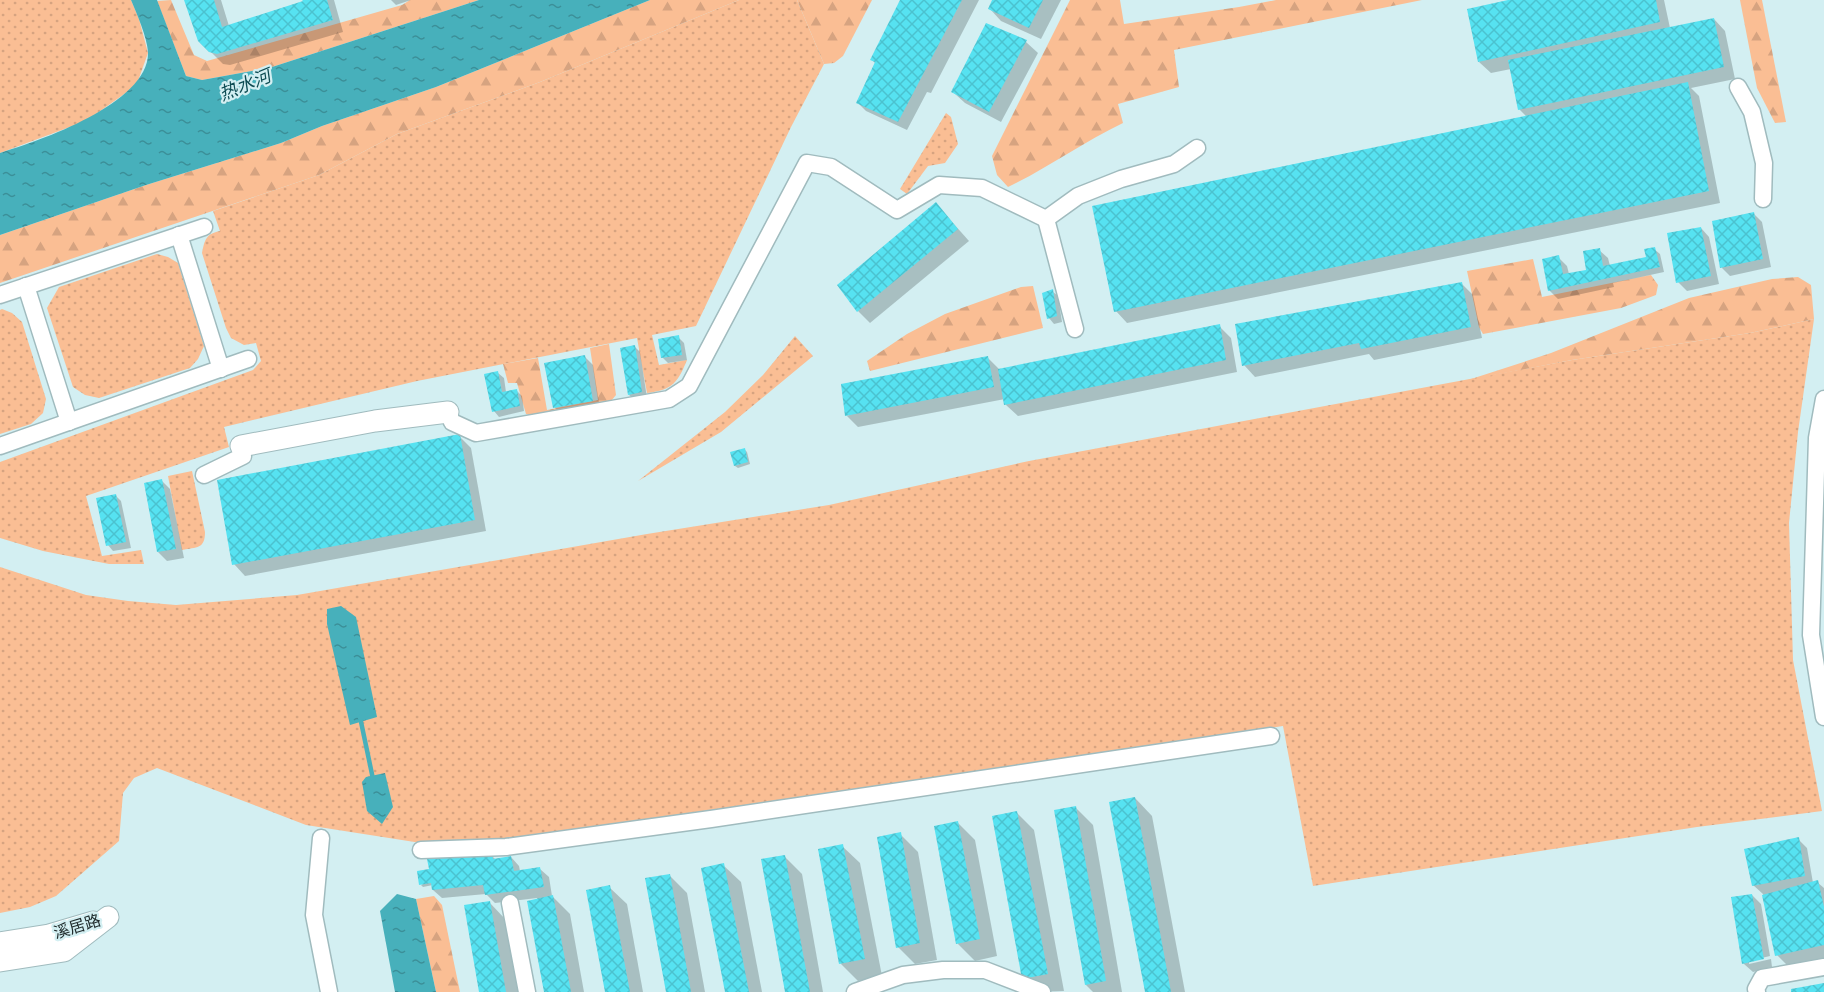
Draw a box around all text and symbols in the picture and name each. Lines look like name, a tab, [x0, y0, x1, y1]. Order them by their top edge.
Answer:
water label: 热水河	[216, 64, 277, 105]
street label: 溪居路	[51, 910, 103, 944]

